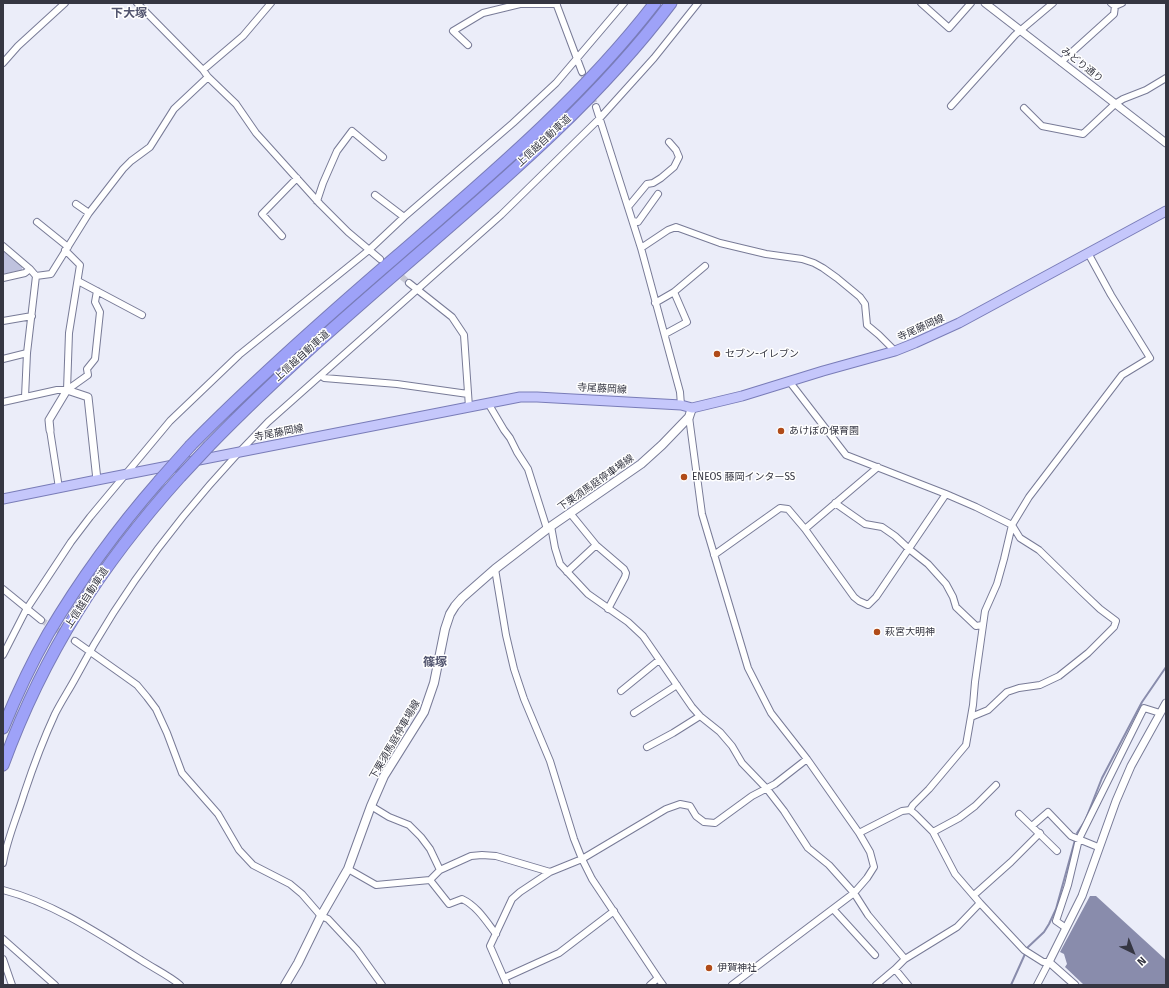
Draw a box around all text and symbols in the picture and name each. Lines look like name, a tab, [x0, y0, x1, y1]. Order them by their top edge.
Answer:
district label: 下大塚	[111, 7, 147, 21]
street label: みどり通り	[1059, 45, 1105, 85]
street label: 上信越自動車道	[514, 113, 574, 169]
street label: 寺尾藤岡線	[896, 312, 946, 344]
street label: 上信越自動車道	[272, 328, 332, 384]
place label: セブン-イレブン	[725, 348, 799, 360]
marker: セブン-イレブン	[712, 349, 722, 359]
street label: 寺尾藤岡線	[577, 382, 627, 396]
street label: 寺尾藤岡線	[253, 422, 305, 444]
place label: あけぼの保育園	[789, 425, 859, 437]
marker: あけぼの保育園	[776, 426, 786, 436]
street label: 下栗須馬庭停車場線	[556, 452, 636, 514]
place label: ENEOS 藤岡インターSS	[692, 471, 795, 483]
marker: ENEOS 藤岡インターSS	[679, 472, 689, 482]
street label: 上信越自動車道	[63, 565, 111, 631]
place label: 萩宮大明神	[885, 626, 935, 638]
marker: 萩宮大明神	[872, 627, 882, 637]
district label: 篠塚	[423, 656, 447, 670]
street label: 下栗須馬庭停車場線	[367, 698, 423, 782]
north arrow	[1113, 932, 1153, 972]
text: N	[1134, 954, 1149, 968]
place label: 伊賀神社	[717, 962, 757, 974]
marker: 伊賀神社	[704, 963, 714, 973]

